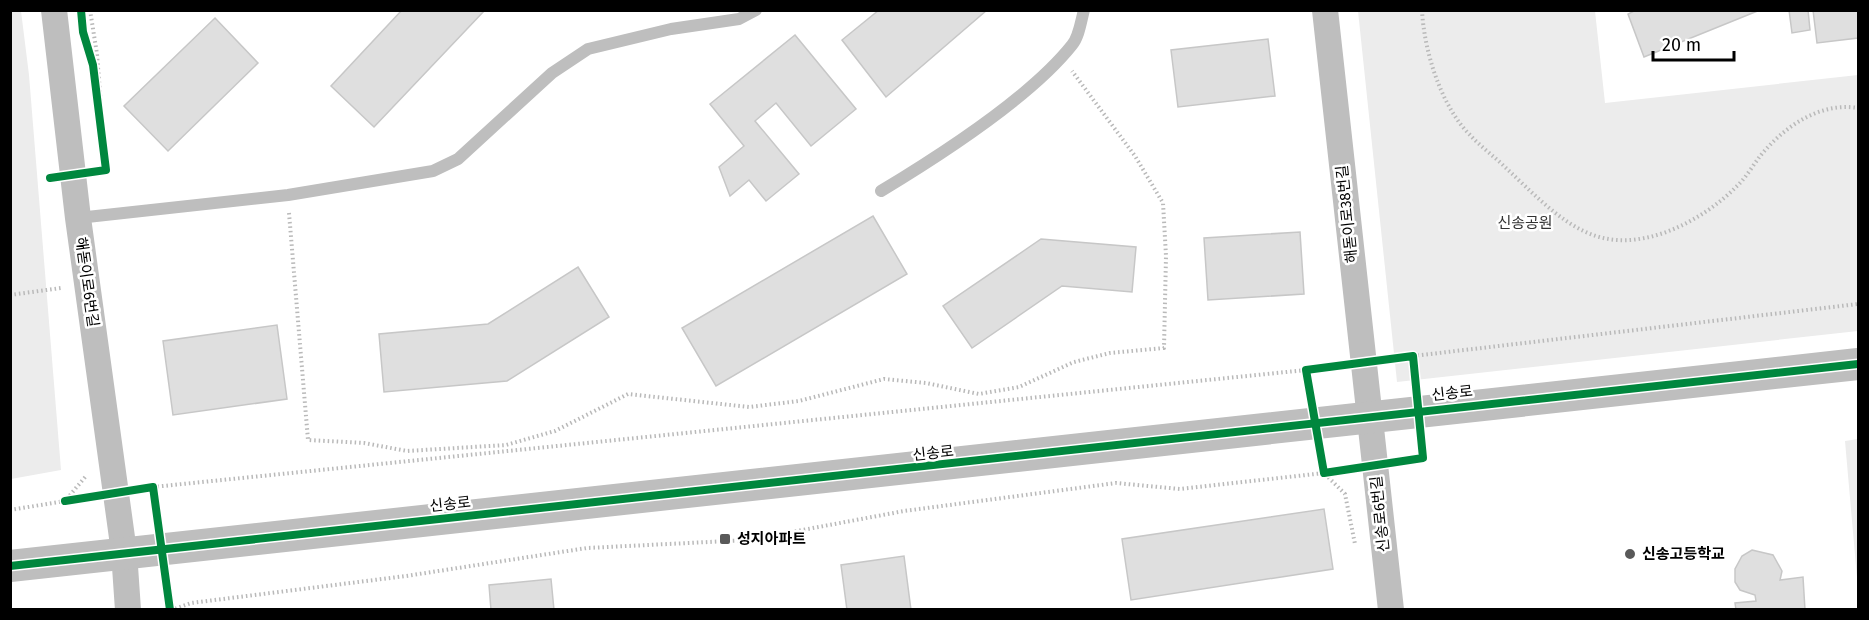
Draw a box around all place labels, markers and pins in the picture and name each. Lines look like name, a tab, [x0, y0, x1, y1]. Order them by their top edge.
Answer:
place label: 성지아파트	[737, 530, 806, 548]
marker: 성지아파트	[718, 532, 732, 546]
place label: 신송고등학교	[1642, 545, 1725, 563]
marker: 신송고등학교	[1623, 547, 1637, 561]

